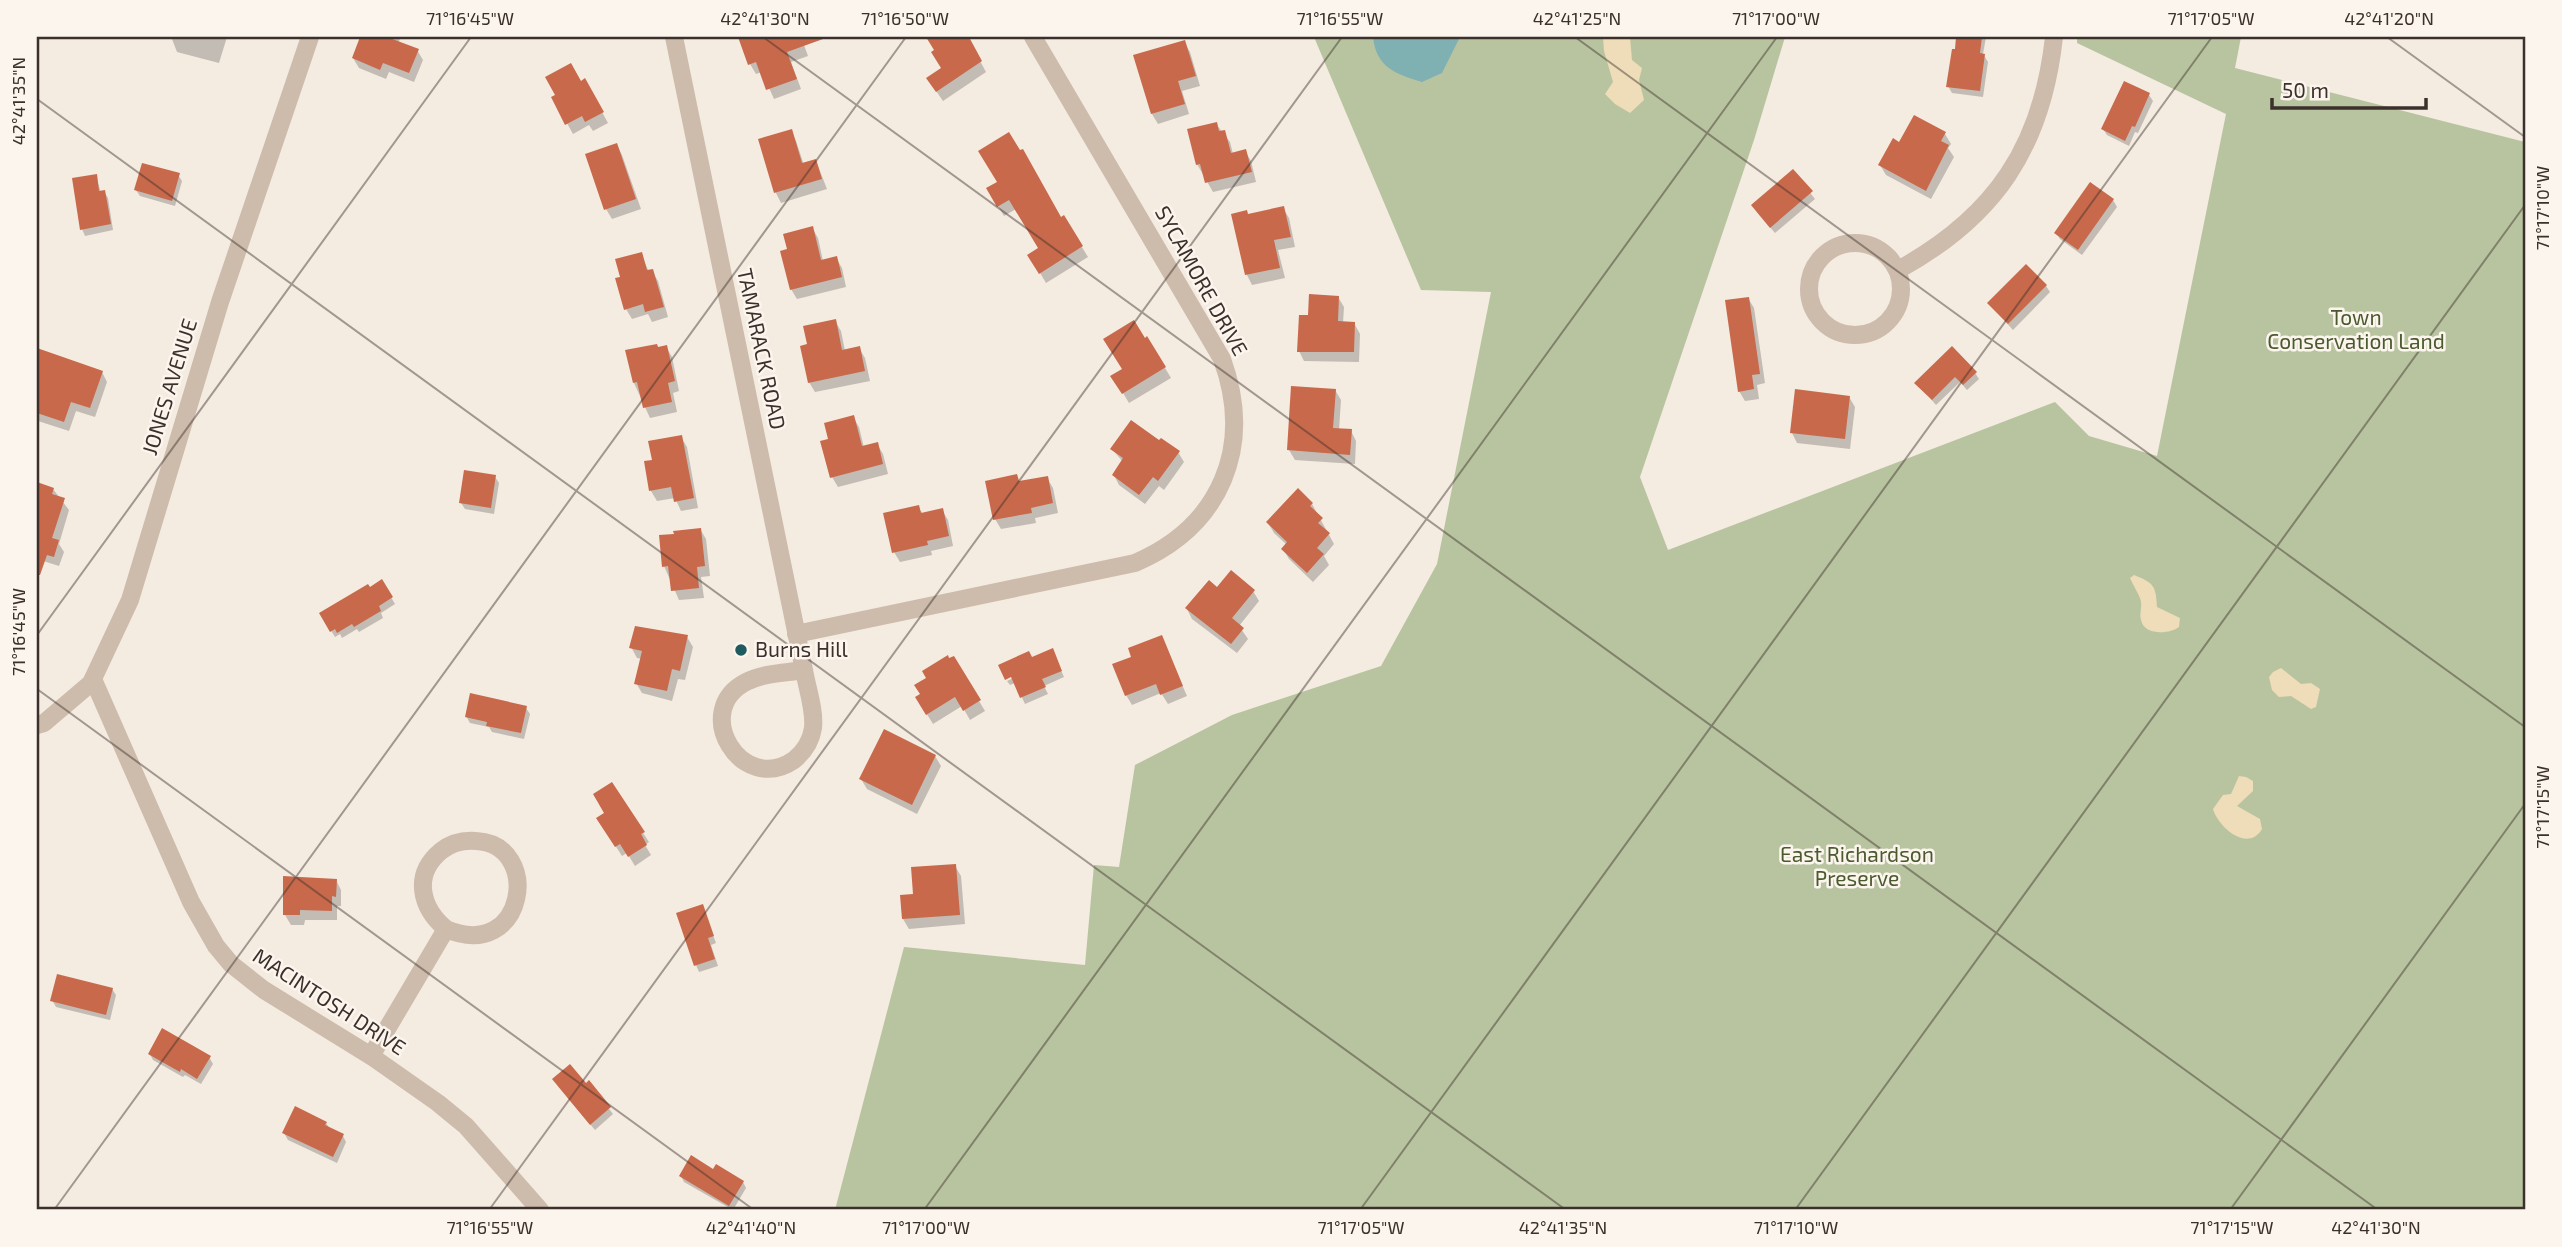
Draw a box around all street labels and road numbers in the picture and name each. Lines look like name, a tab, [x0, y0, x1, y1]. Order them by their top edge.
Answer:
street label: SYCAMORE DRIVE	[1151, 201, 1254, 359]
street label: TAMARACK ROAD	[733, 266, 792, 432]
street label: JONES AVENUE	[136, 315, 201, 458]
street label: MACINTOSH DRIVE	[249, 942, 411, 1059]

